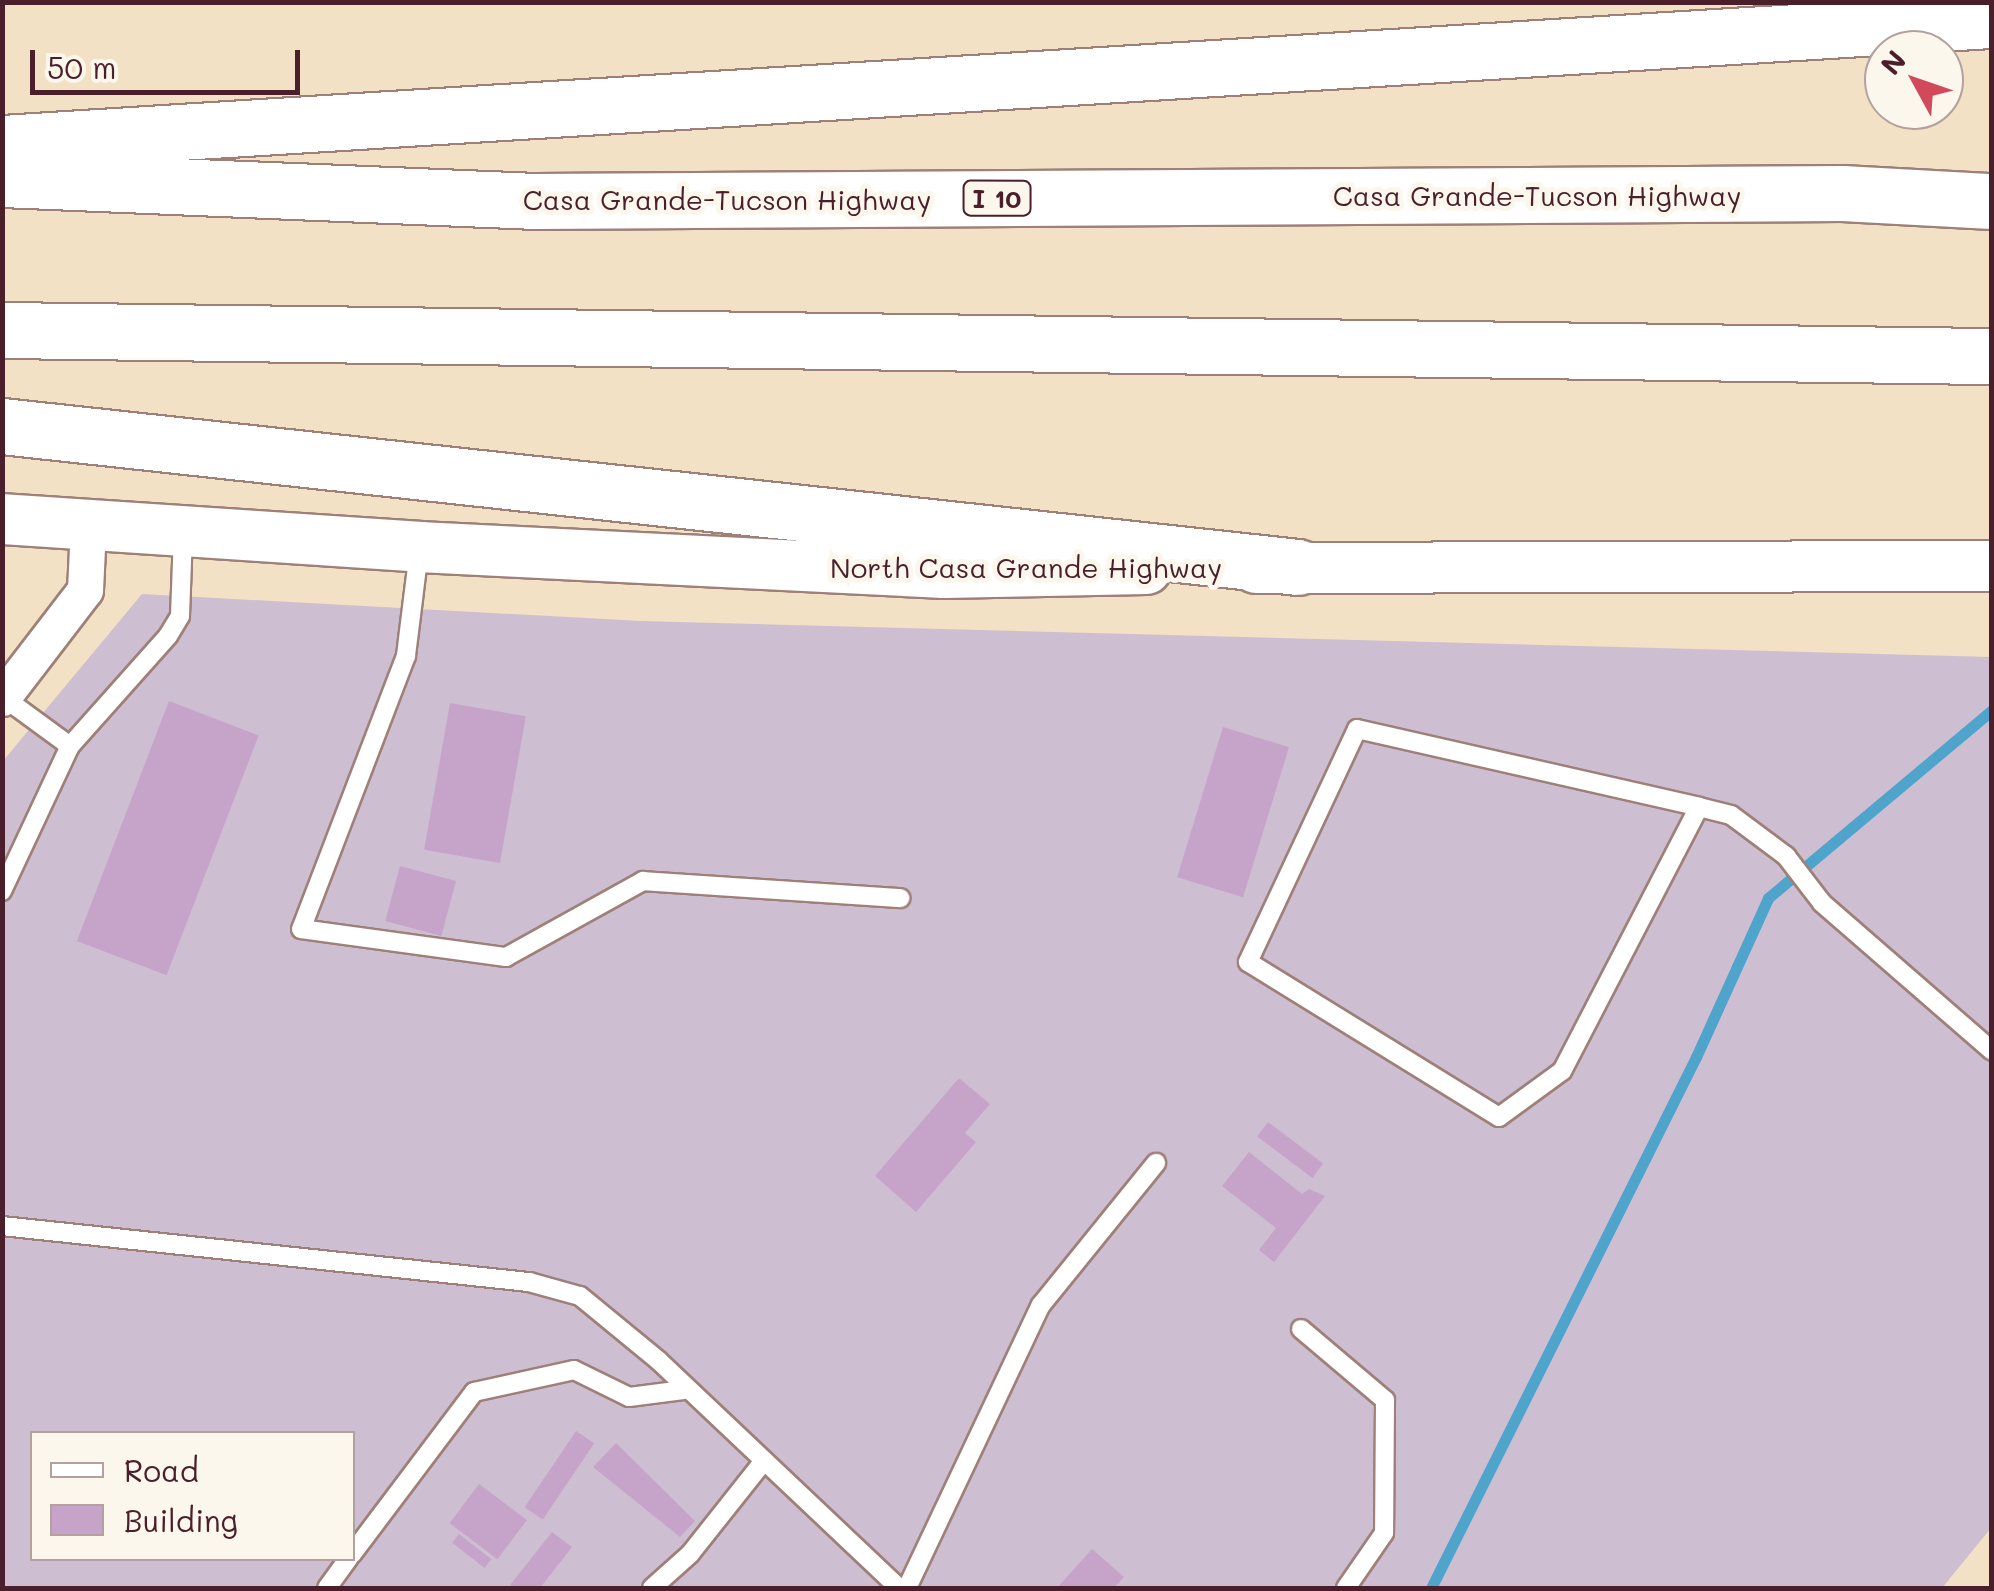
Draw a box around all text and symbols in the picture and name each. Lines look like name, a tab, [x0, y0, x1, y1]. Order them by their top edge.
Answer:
scale bar	[35, 30, 305, 92]
north arrow	[1864, 30, 1964, 130]
text: N	[1872, 42, 1913, 82]
text: 50 m	[47, 47, 117, 87]
road number: I 10	[962, 178, 1032, 218]
street label: Casa Grande-Tucson Highway	[1333, 178, 1741, 212]
street label: Casa Grande-Tucson Highway	[523, 182, 931, 216]
street label: North Casa Grande Highway	[830, 550, 1222, 584]
legend	[30, 1431, 355, 1561]
text: Road	[124, 1450, 199, 1490]
text: Building	[124, 1500, 238, 1540]

